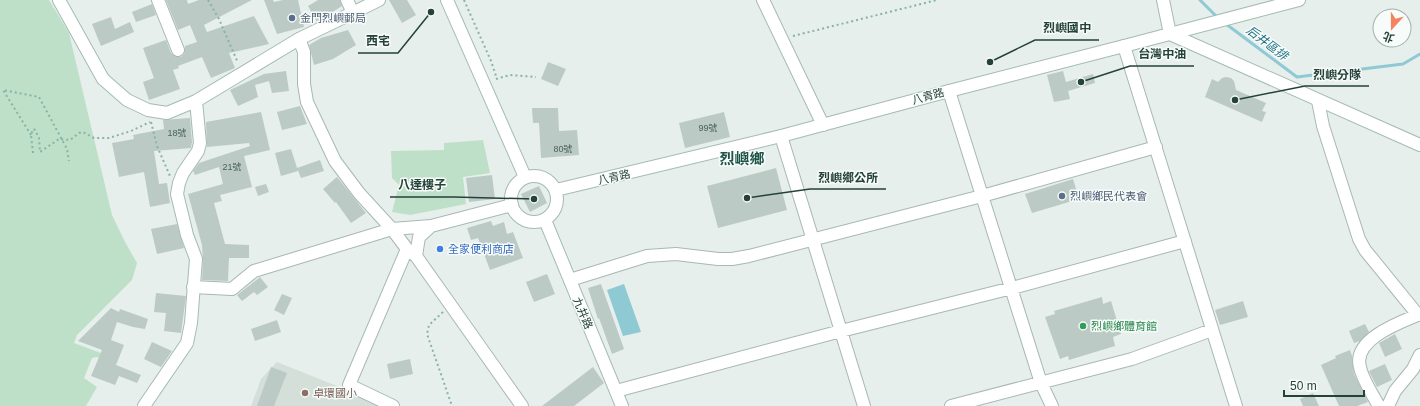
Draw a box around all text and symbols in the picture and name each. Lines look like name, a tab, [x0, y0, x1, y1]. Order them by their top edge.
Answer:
north arrow	[1372, 8, 1412, 48]
place label: 金門烈嶼郵局	[300, 12, 366, 24]
marker: 金門烈嶼郵局	[287, 13, 297, 23]
callout: 烈嶼國中	[1035, 16, 1099, 40]
text: 烈嶼國中	[1043, 21, 1091, 35]
water label: 后井區排	[1244, 23, 1292, 64]
callout: 西宅	[358, 29, 398, 53]
text: 北	[1381, 30, 1396, 45]
text: 西宅	[366, 34, 390, 48]
callout: 台灣中油	[1130, 42, 1194, 66]
text: 台灣中油	[1138, 47, 1186, 61]
callout: 烈嶼分隊	[1305, 62, 1369, 86]
text: 烈嶼分隊	[1313, 68, 1361, 82]
street label: 八青路	[911, 86, 945, 106]
house number: 99號	[698, 123, 718, 133]
house number: 18號	[167, 128, 187, 138]
house number: 80號	[553, 144, 573, 154]
district label: 烈嶼鄉	[719, 150, 765, 167]
house number: 21號	[222, 162, 242, 172]
callout: 烈嶼鄉公所	[810, 165, 886, 189]
street label: 八青路	[597, 167, 631, 187]
text: 烈嶼鄉公所	[818, 171, 878, 185]
callout: 八達樓子	[390, 173, 454, 197]
text: 八達樓子	[398, 178, 446, 192]
place label: 烈嶼鄉民代表會	[1070, 190, 1147, 202]
marker: 烈嶼鄉民代表會	[1057, 191, 1067, 201]
place label: 全家便利商店	[448, 243, 514, 255]
marker: 全家便利商店	[435, 244, 445, 254]
street label: 九井路	[571, 295, 595, 331]
place label: 烈嶼鄉體育館	[1091, 320, 1157, 332]
marker: 烈嶼鄉體育館	[1078, 321, 1088, 331]
scale bar	[1284, 372, 1364, 398]
text: 50 m	[1290, 379, 1317, 393]
place label: 卓環國小	[313, 387, 357, 399]
marker: 卓環國小	[300, 388, 310, 398]

